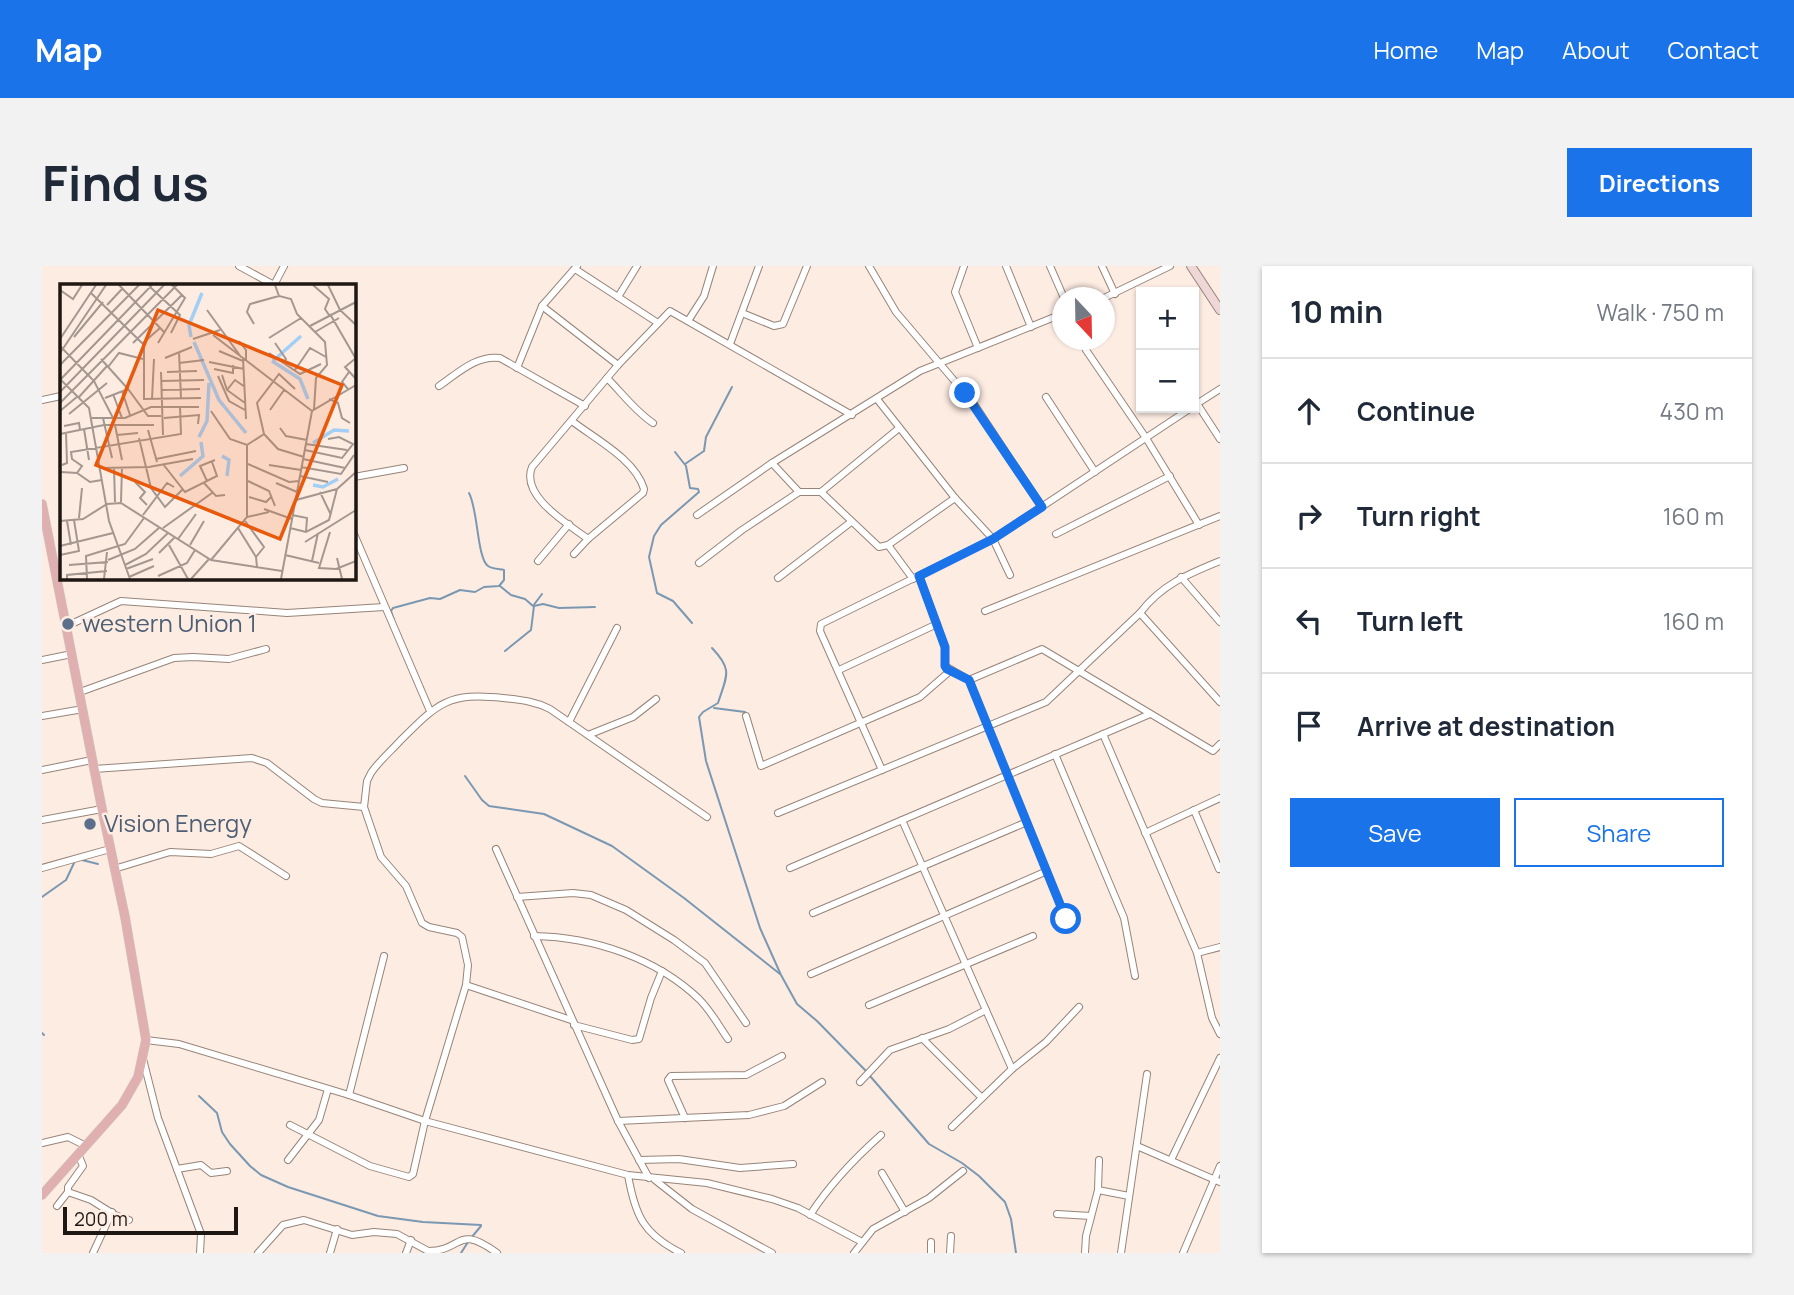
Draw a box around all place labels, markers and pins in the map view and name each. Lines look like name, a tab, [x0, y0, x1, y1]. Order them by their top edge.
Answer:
place label: western Union 1	[82, 606, 257, 639]
marker: western Union 1	[60, 616, 76, 632]
place label: Vision Energy	[104, 806, 252, 839]
marker: Vision Energy	[82, 816, 98, 832]

